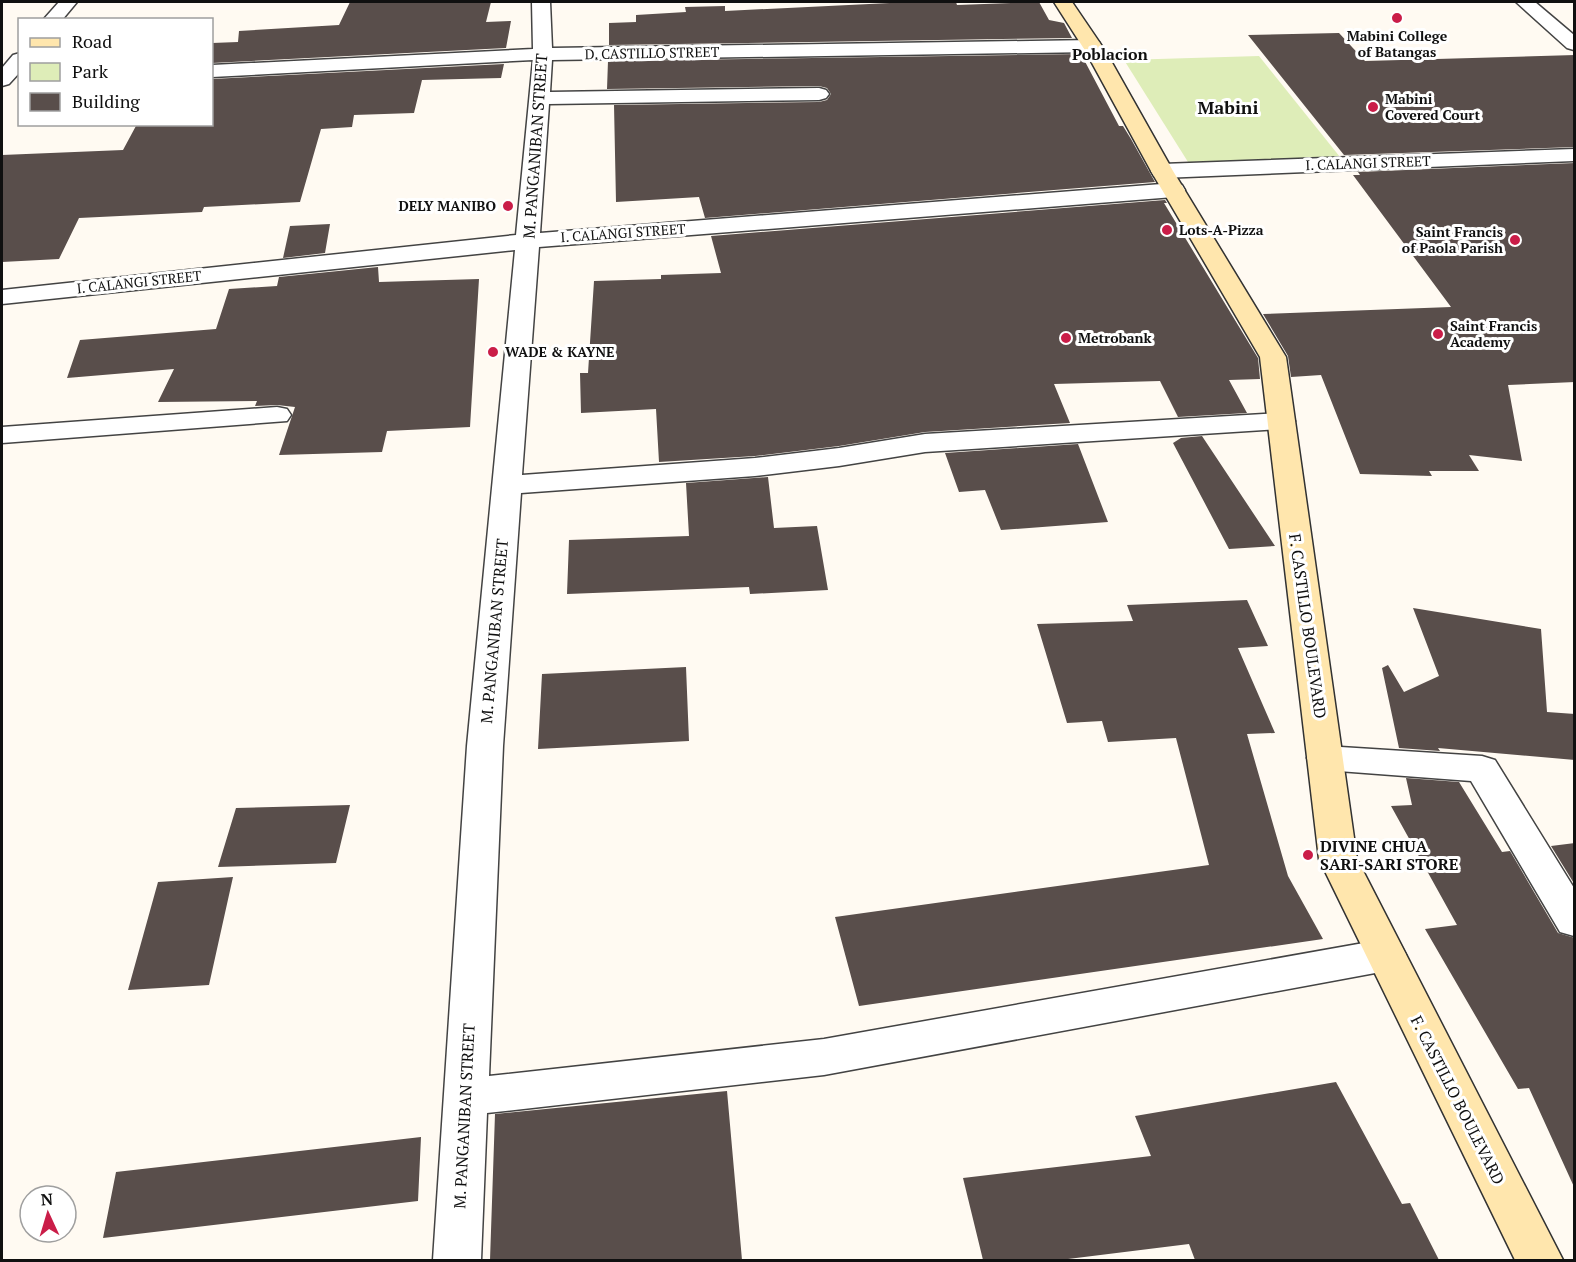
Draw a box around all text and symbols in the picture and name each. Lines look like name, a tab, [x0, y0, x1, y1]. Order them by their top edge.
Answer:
marker: Mabini College of Batangas	[1390, 11, 1404, 25]
legend	[18, 18, 213, 126]
place label: Mabini College of Batangas	[1347, 26, 1448, 61]
text: Road	[72, 29, 112, 53]
street label: D. CASTILLO STREET	[585, 42, 720, 63]
district label: Poblacion	[1072, 43, 1149, 65]
street label: M. PANGANIBAN STREET	[518, 53, 552, 239]
text: Park	[72, 59, 109, 83]
text: Building	[72, 89, 140, 113]
place label: Mabini Covered Court	[1385, 89, 1480, 124]
district label: Mabini	[1198, 95, 1258, 119]
marker: Mabini Covered Court	[1366, 100, 1380, 114]
street label: I. CALANGI STREET	[1305, 151, 1431, 174]
place label: DELY MANIBO	[398, 196, 496, 215]
marker: DELY MANIBO	[501, 199, 515, 213]
street label: I. CALANGI STREET	[560, 219, 687, 246]
place label: Lots-A-Pizza	[1179, 220, 1264, 239]
place label: Saint Francis of Paola Parish	[1402, 222, 1503, 257]
marker: Lots-A-Pizza	[1160, 223, 1174, 237]
marker: Saint Francis of Paola Parish	[1508, 233, 1522, 247]
street label: I. CALANGI STREET	[76, 265, 203, 298]
place label: Saint Francis Academy	[1450, 316, 1537, 351]
marker: Saint Francis Academy	[1431, 327, 1445, 341]
place label: Metrobank	[1078, 328, 1153, 347]
marker: Metrobank	[1059, 331, 1073, 345]
place label: WADE & KAYNE	[505, 342, 615, 361]
marker: WADE & KAYNE	[486, 345, 500, 359]
street label: F. CASTILLO BOULEVARD	[1284, 532, 1332, 720]
street label: M. PANGANIBAN STREET	[475, 538, 513, 724]
place label: DIVINE CHUA SARI-SARI STORE	[1320, 835, 1459, 875]
marker: DIVINE CHUA SARI-SARI STORE	[1301, 848, 1315, 862]
street label: F. CASTILLO BOULEVARD	[1406, 1012, 1510, 1188]
street label: M. PANGANIBAN STREET	[448, 1023, 480, 1209]
north arrow	[18, 1184, 78, 1244]
text: N	[40, 1188, 54, 1210]

